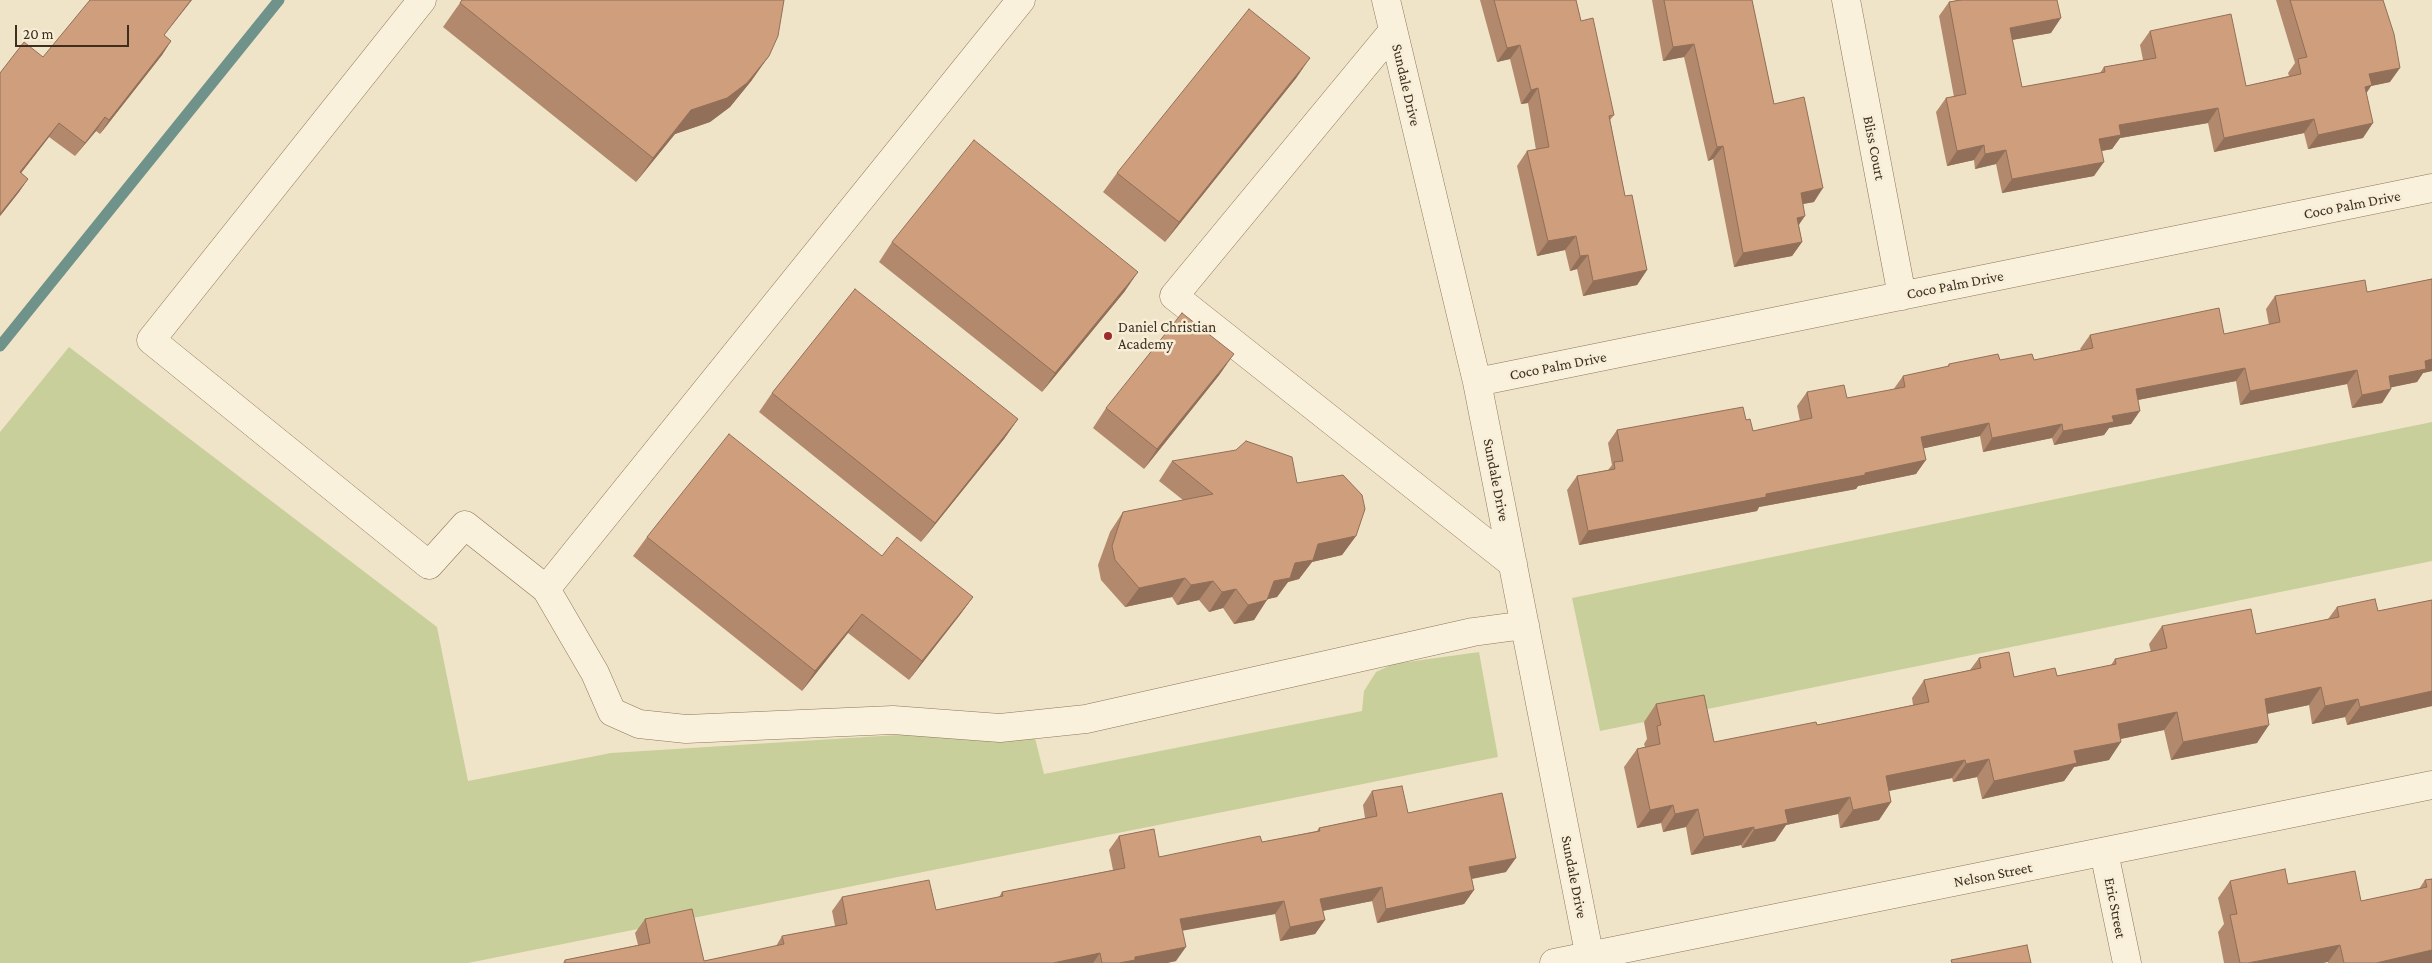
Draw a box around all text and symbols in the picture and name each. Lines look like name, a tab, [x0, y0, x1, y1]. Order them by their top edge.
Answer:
scale bar	[18, 15, 131, 47]
text: 20 m	[23, 26, 54, 42]
street label: Sundale Drive	[1388, 42, 1424, 128]
street label: Bliss Court	[1859, 114, 1889, 182]
street label: Coco Palm Drive	[2302, 187, 2402, 223]
street label: Coco Palm Drive	[1905, 267, 2005, 303]
place label: Daniel Christian Academy	[1118, 318, 1216, 353]
marker: Daniel Christian Academy	[1102, 330, 1114, 342]
street label: Coco Palm Drive	[1508, 348, 1608, 384]
street label: Sundale Drive	[1479, 437, 1513, 523]
street label: Sundale Drive	[1557, 834, 1591, 920]
street label: Nelson Street	[1952, 859, 2034, 891]
street label: Eric Street	[2100, 876, 2130, 940]

